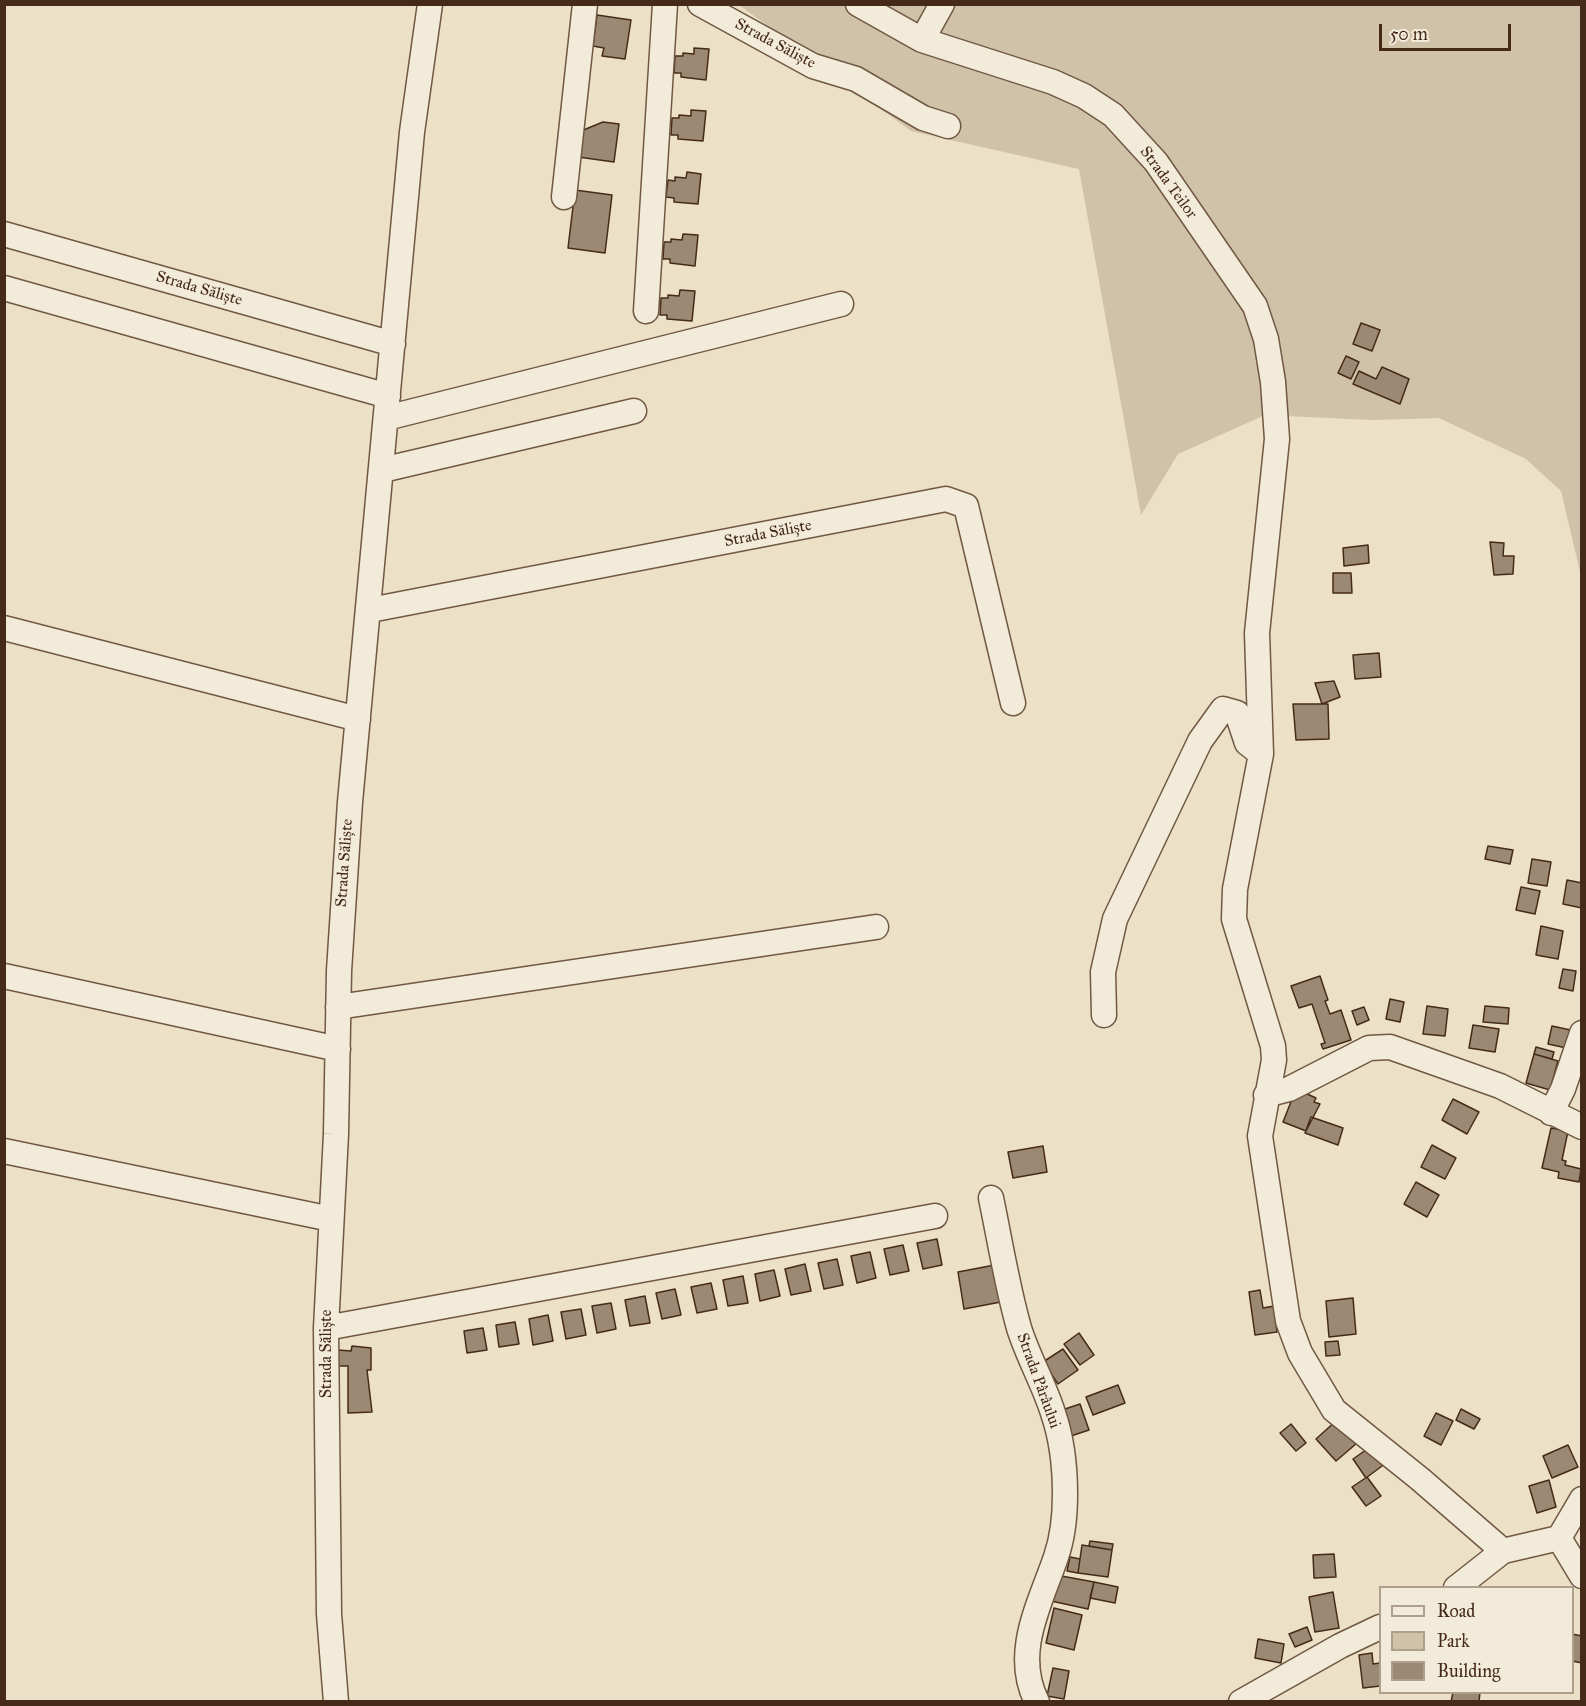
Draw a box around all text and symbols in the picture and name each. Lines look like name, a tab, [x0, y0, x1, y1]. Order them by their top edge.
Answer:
scale bar	[1382, 12, 1514, 50]
street label: Strada Săliște	[731, 15, 819, 73]
text: 50 m	[1390, 23, 1428, 45]
street label: Strada Teilor	[1135, 143, 1201, 223]
street label: Strada Săliște	[154, 268, 244, 310]
street label: Strada Săliște	[723, 516, 813, 552]
street label: Strada Săliște	[332, 818, 358, 908]
street label: Strada Săliște	[317, 1310, 337, 1398]
street label: Strada Pârâului	[1012, 1331, 1064, 1431]
legend	[1379, 1586, 1574, 1694]
text: Road	[1437, 1600, 1475, 1622]
text: Park	[1437, 1630, 1470, 1652]
text: Building	[1437, 1660, 1500, 1682]

